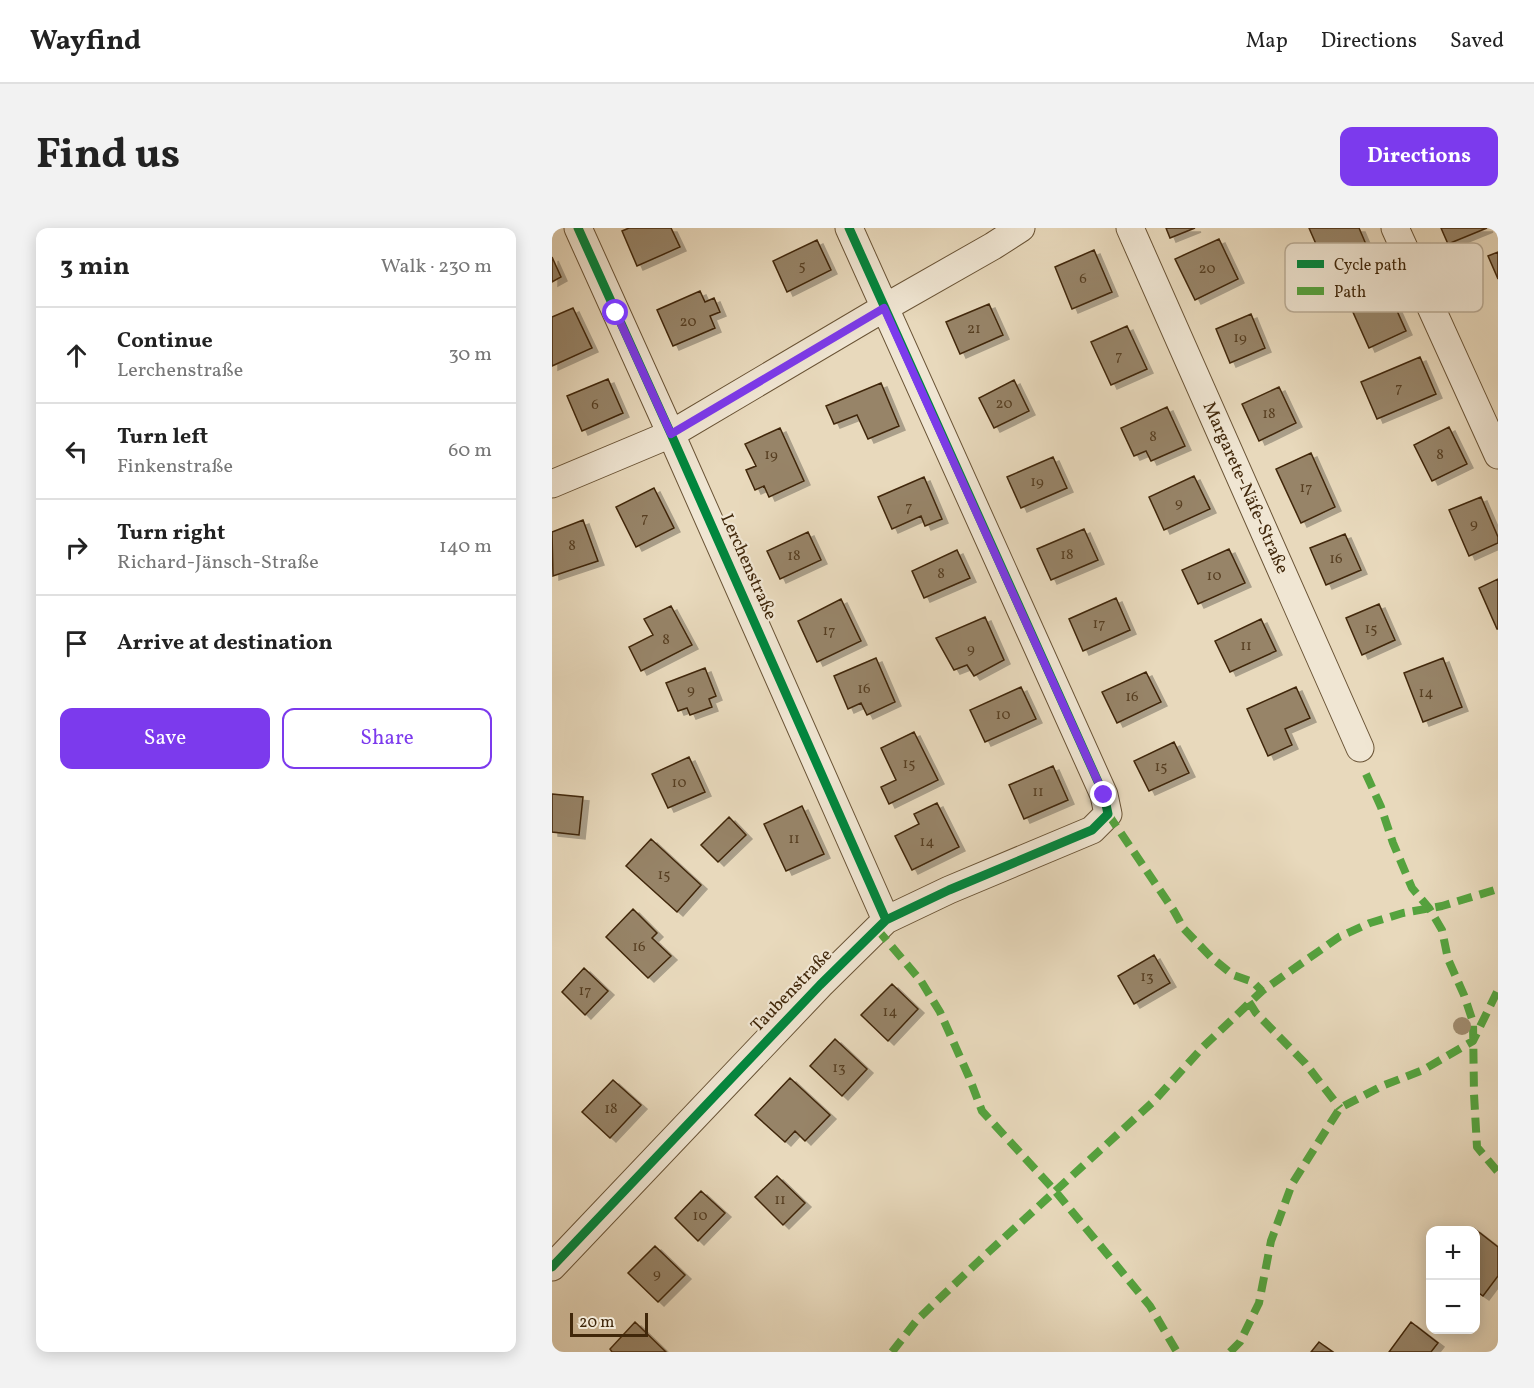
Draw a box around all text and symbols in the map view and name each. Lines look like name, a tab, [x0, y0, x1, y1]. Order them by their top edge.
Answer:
text: Wayfind	[30, 22, 141, 61]
text: Map	[1246, 27, 1288, 56]
text: Directions	[1321, 27, 1417, 56]
text: Saved	[1450, 27, 1504, 56]
text: Find us	[36, 127, 180, 186]
button: Directions	[1340, 127, 1498, 186]
legend	[1285, 243, 1483, 312]
text: 3 min	[60, 249, 130, 285]
text: Walk · 230 m	[381, 253, 492, 281]
text: Cycle path	[1334, 255, 1407, 277]
house number: 5	[798, 256, 806, 277]
house number: 20	[1199, 259, 1215, 280]
house number: 6	[1079, 269, 1087, 290]
text: Path	[1334, 282, 1366, 304]
route start	[602, 299, 628, 325]
house number: 20	[680, 312, 696, 333]
house number: 21	[967, 319, 981, 340]
text: Continue	[117, 326, 213, 357]
house number: 19	[1233, 328, 1247, 349]
icon: ahead	[60, 339, 93, 372]
text: 30 m	[448, 341, 492, 369]
house number: 7	[1115, 346, 1123, 367]
text: Lerchenstraße	[117, 357, 243, 385]
house number: 7	[1395, 378, 1403, 399]
house number: 20	[996, 394, 1012, 415]
house number: 6	[591, 395, 599, 416]
street label: Margarete-Näfe-Straße	[1196, 398, 1294, 578]
house number: 18	[1262, 404, 1276, 425]
text: Turn left	[117, 422, 208, 453]
house number: 8	[1149, 427, 1157, 448]
icon: left	[60, 435, 93, 468]
text: 60 m	[448, 437, 492, 465]
house number: 19	[764, 445, 778, 466]
house number: 8	[1436, 445, 1444, 466]
text: Finkenstraße	[117, 453, 233, 481]
house number: 19	[1030, 472, 1044, 493]
house number: 17	[1299, 478, 1313, 499]
house number: 9	[1175, 493, 1183, 514]
house number: 7	[905, 497, 913, 518]
house number: 7	[641, 508, 649, 529]
street label: Lerchenstraße	[713, 510, 783, 624]
house number: 9	[1470, 514, 1478, 535]
text: Turn right	[117, 518, 225, 549]
icon: right	[60, 531, 93, 564]
text: 140 m	[439, 533, 492, 561]
house number: 8	[568, 536, 576, 557]
house number: 18	[1060, 545, 1074, 566]
house number: 18	[787, 546, 801, 567]
text: Richard-Jänsch-Straße	[117, 549, 319, 577]
house number: 16	[1329, 549, 1343, 570]
house number: 8	[937, 564, 945, 585]
house number: 10	[1207, 566, 1221, 587]
house number: 17	[1092, 614, 1106, 635]
house number: 15	[1364, 619, 1378, 640]
house number: 17	[822, 621, 836, 642]
icon: arrive	[60, 627, 93, 660]
text: Arrive at destination	[117, 628, 333, 659]
house number: 8	[662, 630, 670, 651]
house number: 11	[1240, 636, 1252, 657]
house number: 9	[967, 639, 975, 660]
house number: 16	[857, 679, 871, 700]
house number: 9	[687, 680, 695, 701]
house number: 14	[1419, 683, 1433, 704]
house number: 16	[1125, 687, 1139, 708]
house number: 10	[996, 705, 1010, 726]
button: Save	[60, 708, 270, 769]
button: Share	[282, 708, 492, 769]
house number: 15	[902, 754, 916, 775]
house number: 15	[1154, 757, 1168, 778]
house number: 10	[672, 773, 686, 794]
route end	[1090, 781, 1116, 807]
house number: 11	[1032, 782, 1044, 803]
house number: 11	[788, 829, 800, 850]
house number: 14	[920, 832, 934, 853]
house number: 15	[657, 865, 671, 886]
house number: 16	[632, 937, 646, 958]
street label: Taubenstraße	[746, 944, 838, 1038]
house number: 13	[1140, 967, 1154, 988]
house number: 17	[578, 981, 592, 1002]
house number: 14	[883, 1002, 897, 1023]
house number: 13	[832, 1058, 846, 1079]
house number: 18	[604, 1099, 618, 1120]
house number: 11	[774, 1190, 786, 1211]
house number: 10	[693, 1206, 707, 1227]
map controls	[1426, 1226, 1480, 1334]
button: +	[1426, 1226, 1480, 1280]
house number: 9	[653, 1264, 661, 1285]
button: −	[1426, 1280, 1480, 1334]
scale bar	[570, 1310, 648, 1338]
text: 20 m	[579, 1312, 614, 1334]

